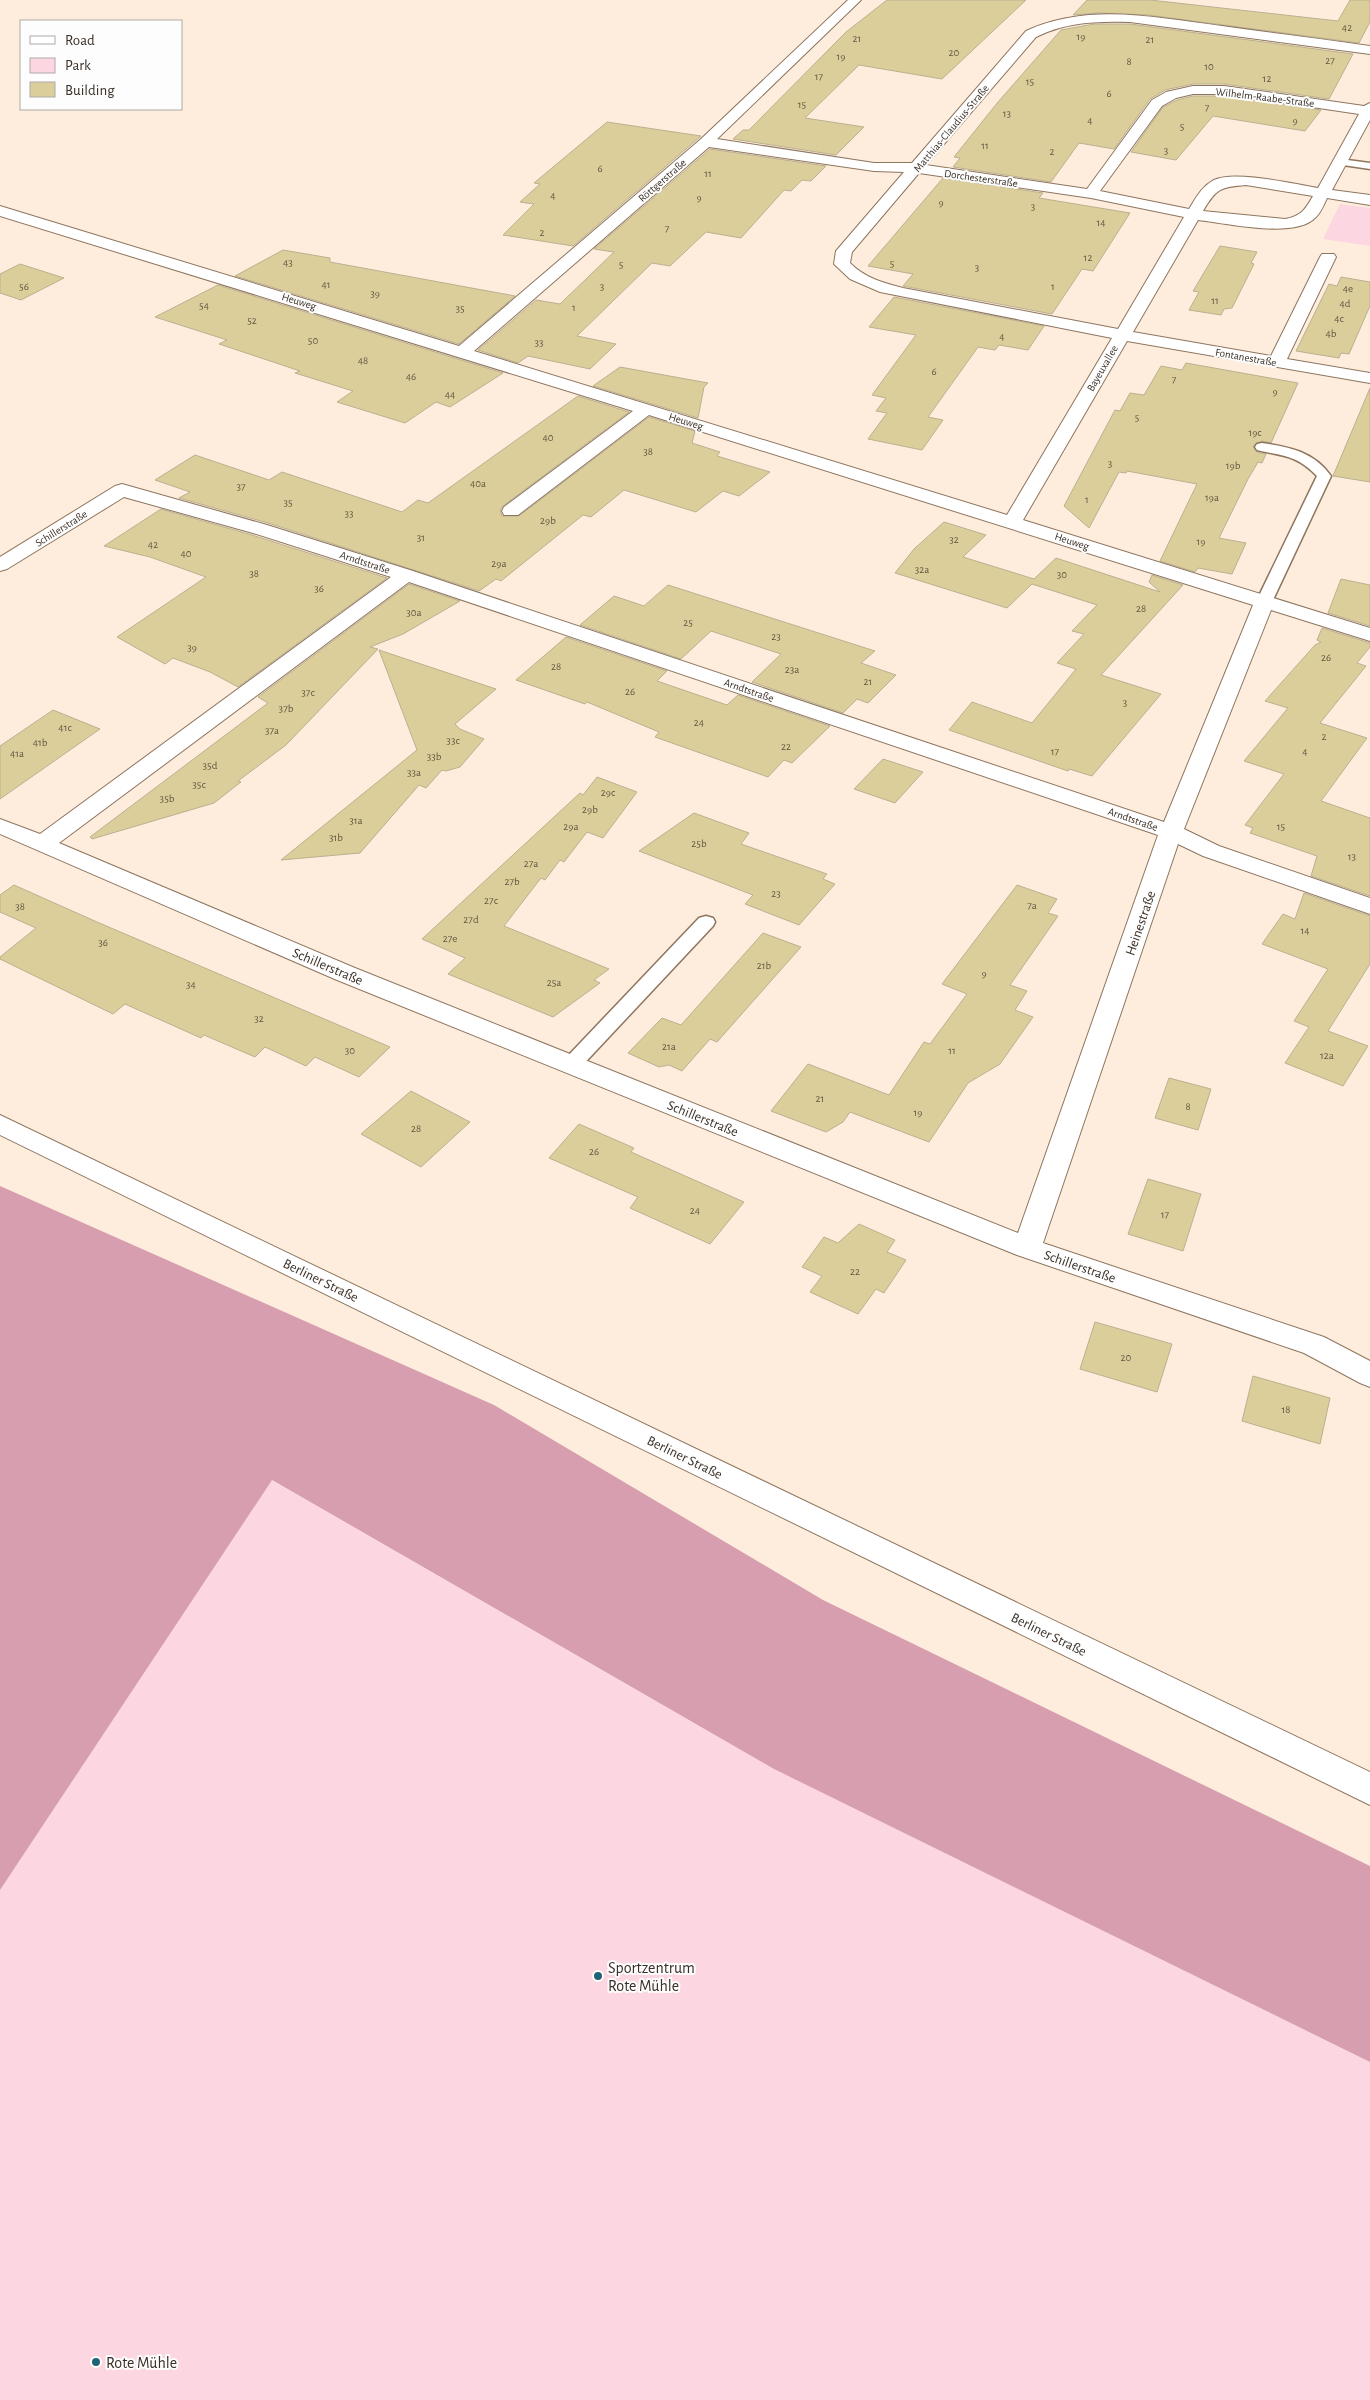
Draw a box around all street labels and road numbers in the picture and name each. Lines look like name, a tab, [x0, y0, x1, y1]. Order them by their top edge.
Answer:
street label: Matthias-Claudius-Straße	[912, 82, 991, 174]
street label: Wilhelm-Raabe-Straße	[1215, 86, 1315, 109]
street label: Röttgerstraße	[636, 157, 688, 204]
street label: Dorchesterstraße	[943, 168, 1018, 189]
street label: Heuweg	[280, 291, 318, 312]
street label: Bayeuxallee	[1085, 343, 1120, 393]
street label: Fontanestraße	[1215, 347, 1277, 368]
street label: Heuweg	[667, 411, 705, 432]
street label: Schillerstraße	[33, 508, 89, 549]
street label: Heuweg	[1053, 531, 1091, 552]
street label: Arndtstraße	[338, 549, 391, 576]
street label: Arndtstraße	[722, 677, 775, 704]
street label: Arndtstraße	[1106, 806, 1159, 833]
street label: Heinestraße	[1123, 889, 1159, 958]
street label: Schillerstraße	[290, 946, 365, 988]
street label: Schillerstraße	[665, 1098, 740, 1139]
street label: Schillerstraße	[1042, 1248, 1117, 1286]
street label: Berliner Straße	[281, 1257, 360, 1305]
street label: Berliner Straße	[645, 1434, 724, 1482]
street label: Berliner Straße	[1009, 1611, 1088, 1659]

